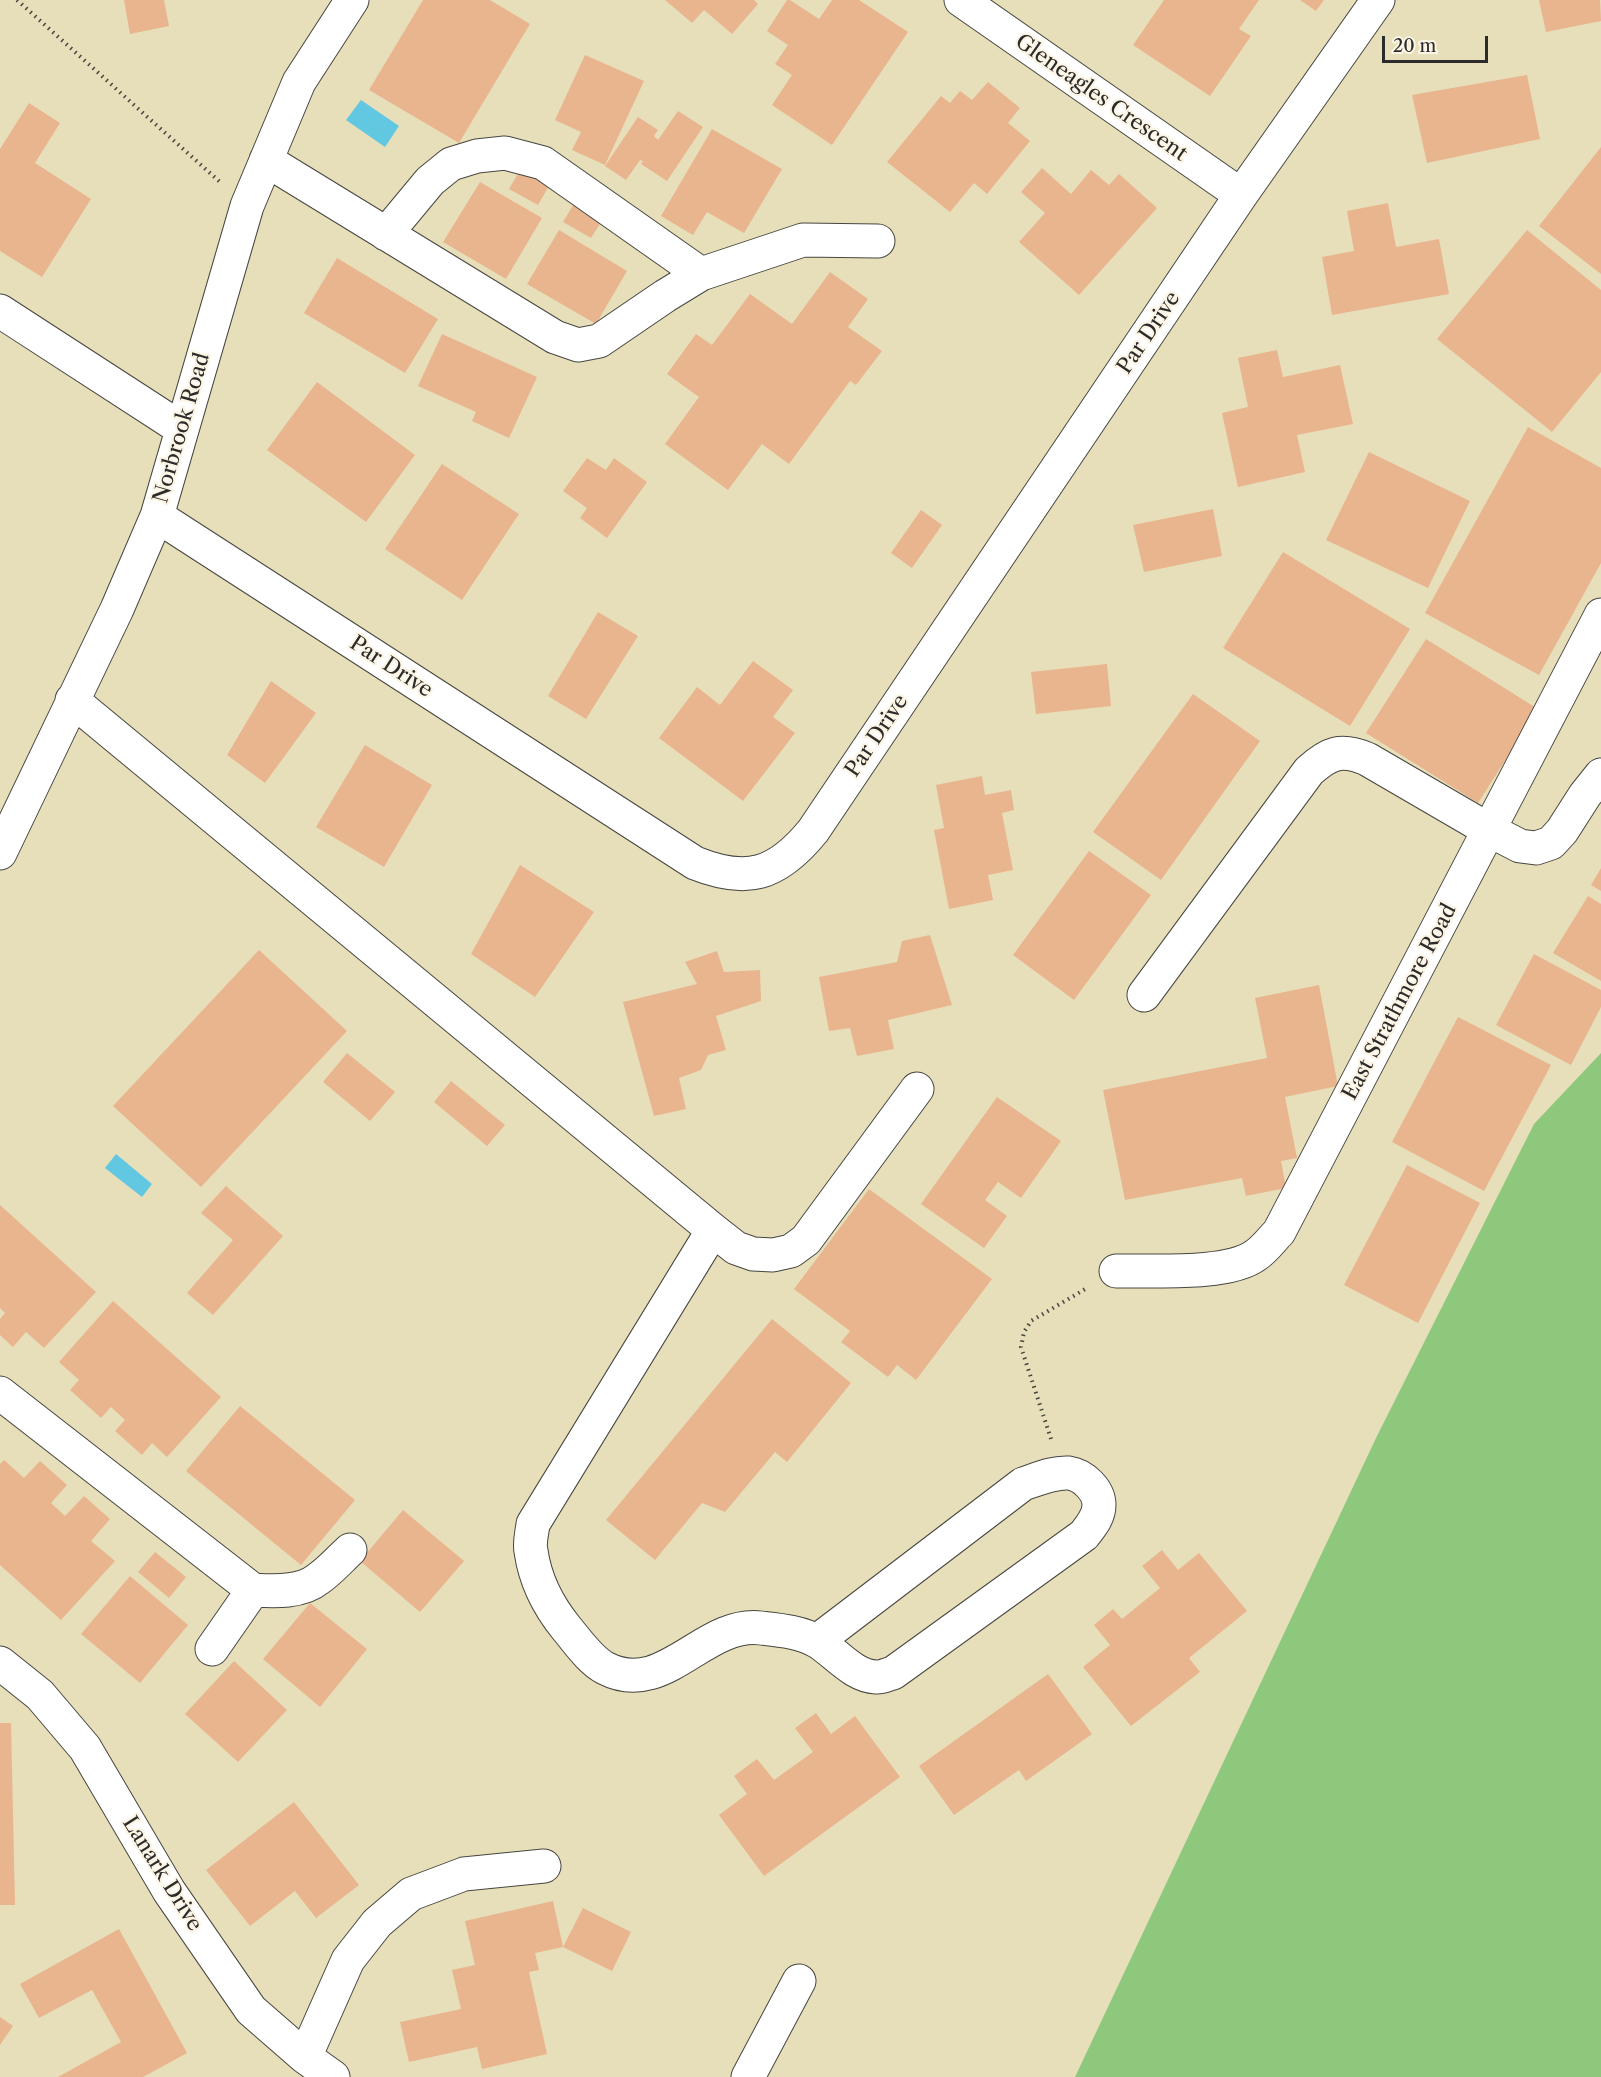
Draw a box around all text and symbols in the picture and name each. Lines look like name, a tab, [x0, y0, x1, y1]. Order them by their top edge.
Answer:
scale bar	[1385, 24, 1492, 62]
street label: Gleneagles Crescent	[1010, 29, 1192, 167]
text: 20 m	[1393, 35, 1436, 57]
street label: Par Drive	[1112, 287, 1186, 379]
street label: Norbrook Road	[149, 350, 215, 506]
street label: Par Drive	[345, 631, 437, 703]
street label: Par Drive	[840, 690, 914, 782]
street label: East Strathmore Road	[1338, 900, 1462, 1104]
street label: Lanark Drive	[117, 1812, 207, 1936]

